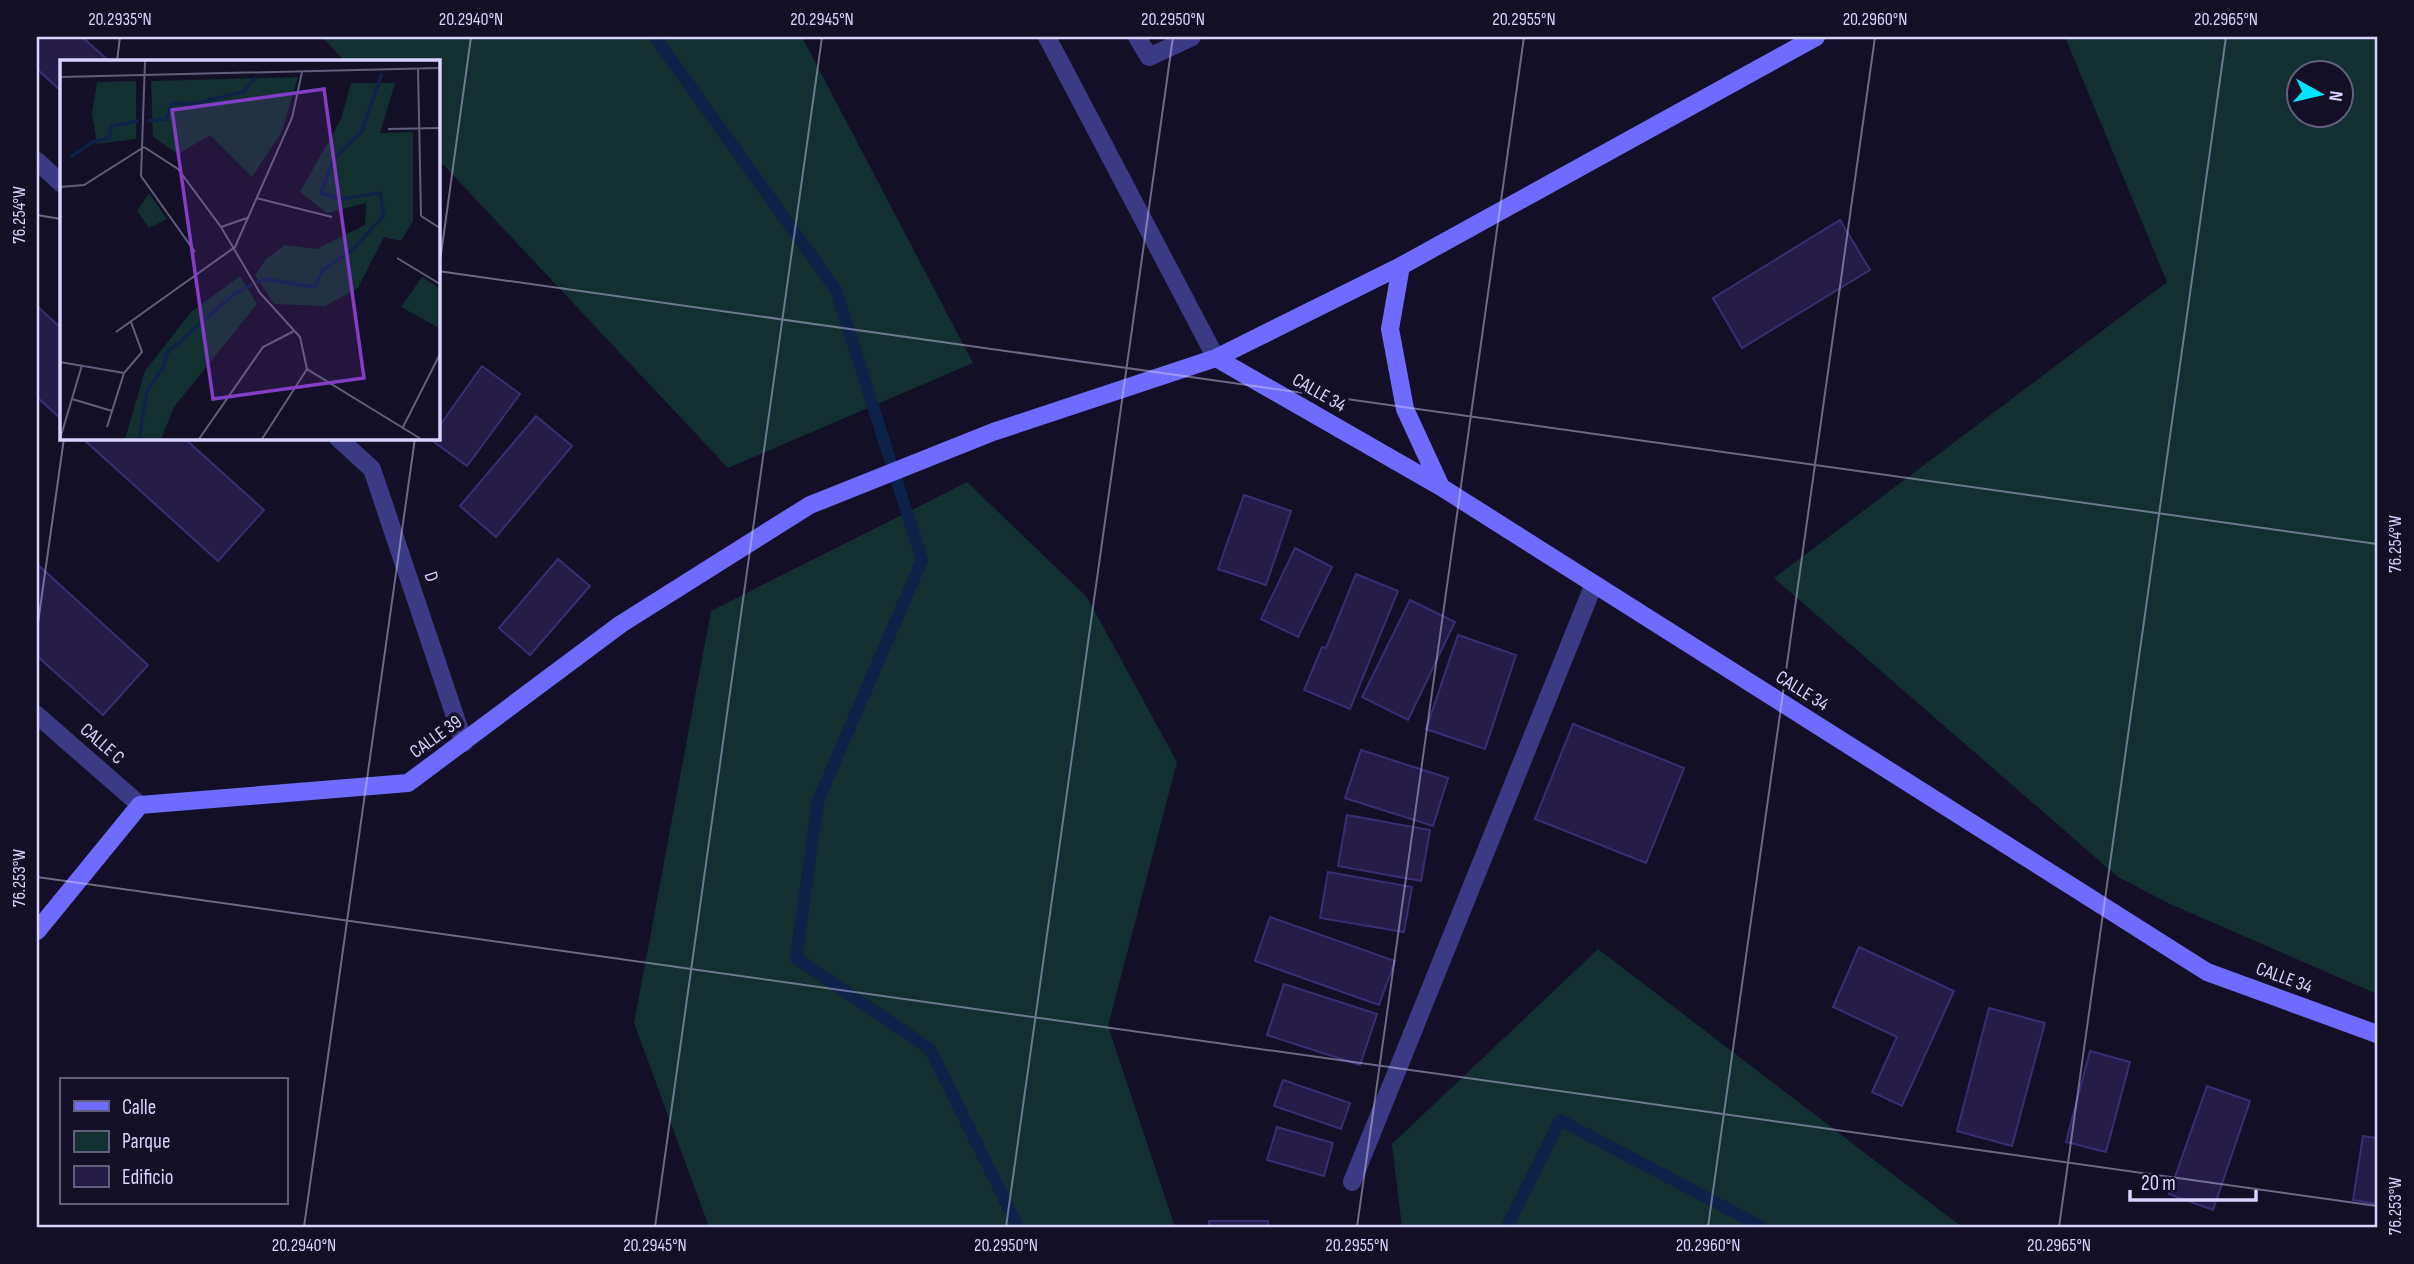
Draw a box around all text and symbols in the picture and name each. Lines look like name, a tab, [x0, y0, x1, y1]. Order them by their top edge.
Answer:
text: 20.2935°N	[88, 9, 152, 30]
text: 20.2940°N	[439, 9, 503, 30]
text: 20.2945°N	[790, 9, 854, 30]
text: 20.2950°N	[1141, 9, 1205, 30]
text: 20.2955°N	[1492, 9, 1556, 30]
text: 20.2960°N	[1843, 9, 1907, 30]
text: 20.2965°N	[2194, 9, 2258, 30]
inset map	[60, 60, 439, 439]
north arrow	[2284, 60, 2354, 130]
text: N	[2323, 90, 2347, 103]
text: 76.254°W	[9, 186, 30, 244]
street label: CALLE 34	[1288, 368, 1350, 418]
text: 76.254°W	[2385, 515, 2406, 573]
street label: D	[419, 569, 443, 585]
street label: CALLE 34	[1771, 666, 1833, 716]
street label: CALLE 39	[406, 710, 466, 764]
street label: CALLE C	[75, 718, 129, 770]
text: 76.253°W	[9, 849, 30, 907]
street label: CALLE 34	[2253, 957, 2315, 999]
legend	[60, 1078, 287, 1204]
text: Calle	[122, 1095, 156, 1120]
text: Parque	[122, 1129, 170, 1154]
scale bar	[2130, 1159, 2256, 1203]
text: Edificio	[122, 1165, 173, 1190]
text: 20 m	[2141, 1171, 2176, 1196]
text: 76.253°W	[2385, 1177, 2406, 1235]
text: 20.2940°N	[272, 1235, 336, 1256]
text: 20.2945°N	[623, 1235, 687, 1256]
text: 20.2950°N	[974, 1235, 1038, 1256]
text: 20.2955°N	[1325, 1235, 1389, 1256]
text: 20.2960°N	[1676, 1235, 1740, 1256]
text: 20.2965°N	[2027, 1235, 2091, 1256]

